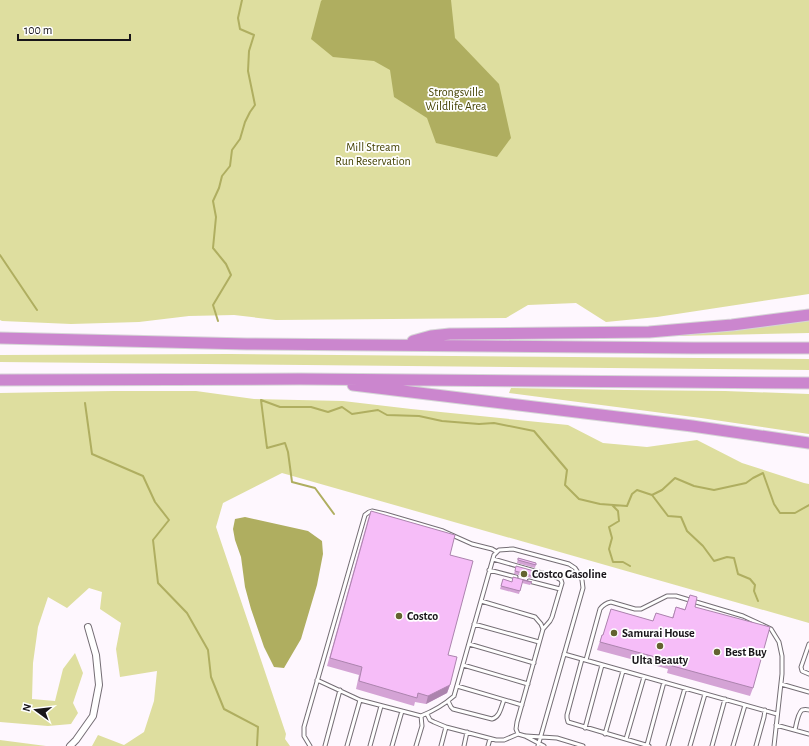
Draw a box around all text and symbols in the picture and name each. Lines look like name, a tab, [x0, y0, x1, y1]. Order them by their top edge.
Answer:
scale bar	[18, 16, 130, 42]
text: 100 m	[24, 24, 52, 36]
park label: Strongsville Wildlife Area	[425, 86, 487, 112]
park label: Mill Stream Run Reservation	[335, 141, 411, 167]
place label: Costco Gasoline	[532, 568, 607, 580]
marker: Costco Gasoline	[519, 569, 529, 579]
place label: Costco	[407, 610, 438, 622]
marker: Costco	[394, 611, 404, 621]
place label: Samurai House	[622, 627, 695, 639]
marker: Samurai House	[609, 628, 619, 638]
marker: Ulta Beauty	[655, 641, 665, 651]
place label: Best Buy	[725, 646, 767, 659]
marker: Best Buy	[712, 647, 722, 657]
place label: Ulta Beauty	[632, 654, 689, 667]
north arrow	[16, 690, 56, 730]
text: N	[21, 702, 33, 713]

